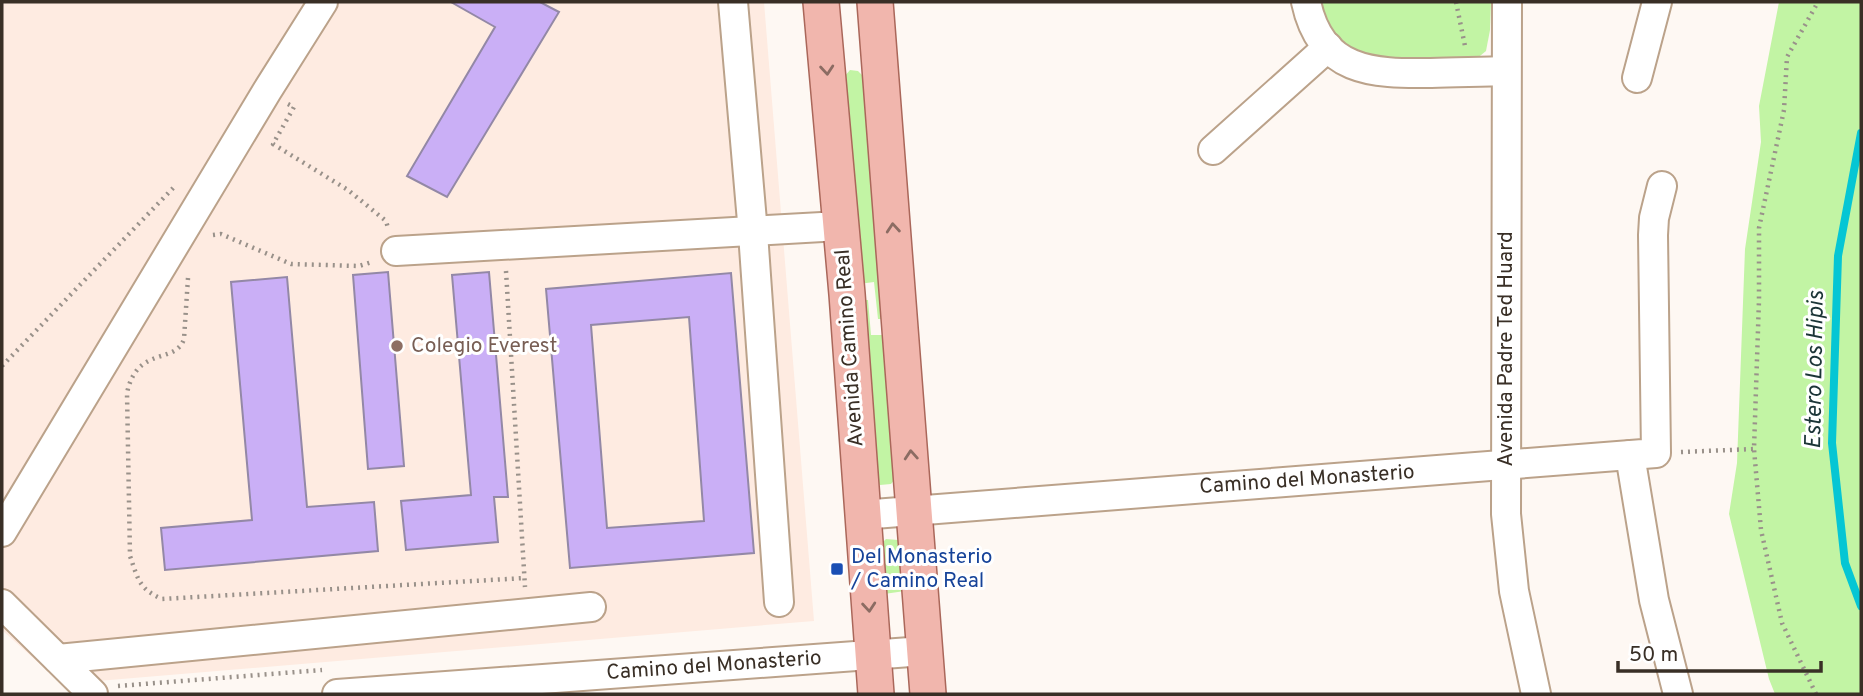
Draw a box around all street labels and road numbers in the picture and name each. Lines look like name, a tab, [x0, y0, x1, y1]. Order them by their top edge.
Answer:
street label: Avenida Padre Ted Huard	[1493, 231, 1520, 467]
street label: Avenida Camino Real	[830, 248, 870, 448]
street label: Camino del Monasterio	[1198, 459, 1416, 501]
street label: Camino del Monasterio	[605, 645, 823, 687]

